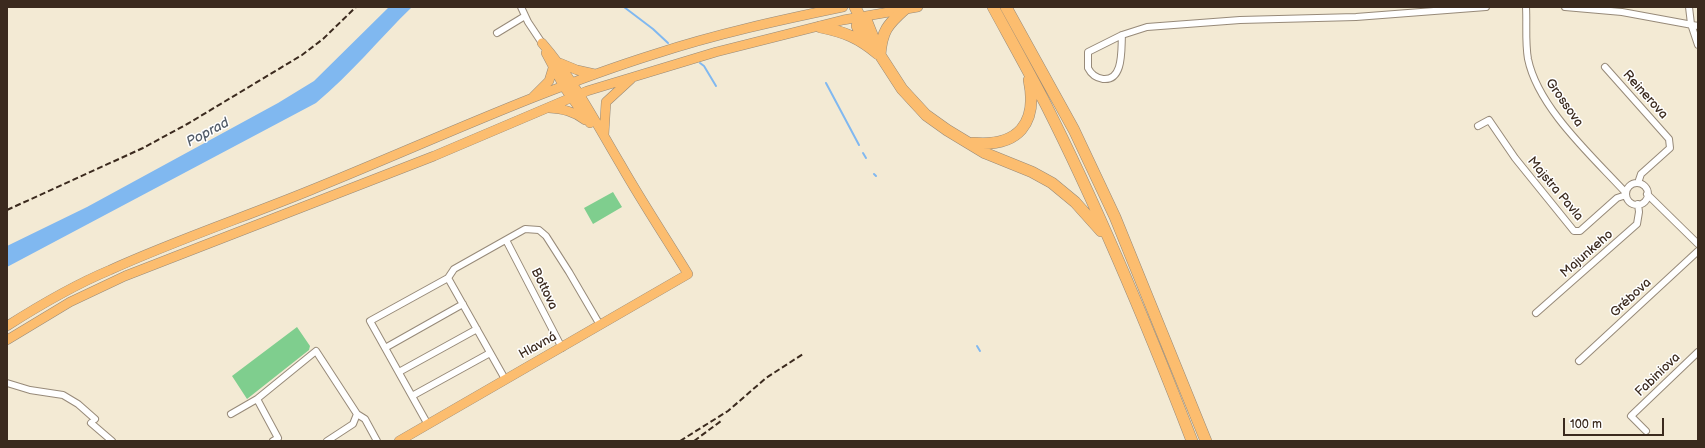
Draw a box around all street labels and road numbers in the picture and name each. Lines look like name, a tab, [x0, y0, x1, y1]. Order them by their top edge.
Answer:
street label: Reinerova	[1619, 67, 1671, 123]
street label: Grossova	[1542, 76, 1586, 130]
street label: Majstra Pavla	[1524, 154, 1586, 224]
street label: Majunkeho	[1557, 227, 1617, 281]
street label: Bottova	[527, 266, 561, 312]
street label: Grébova	[1607, 275, 1655, 321]
street label: Hlavná	[516, 329, 560, 363]
street label: Fabiniova	[1632, 350, 1684, 400]

